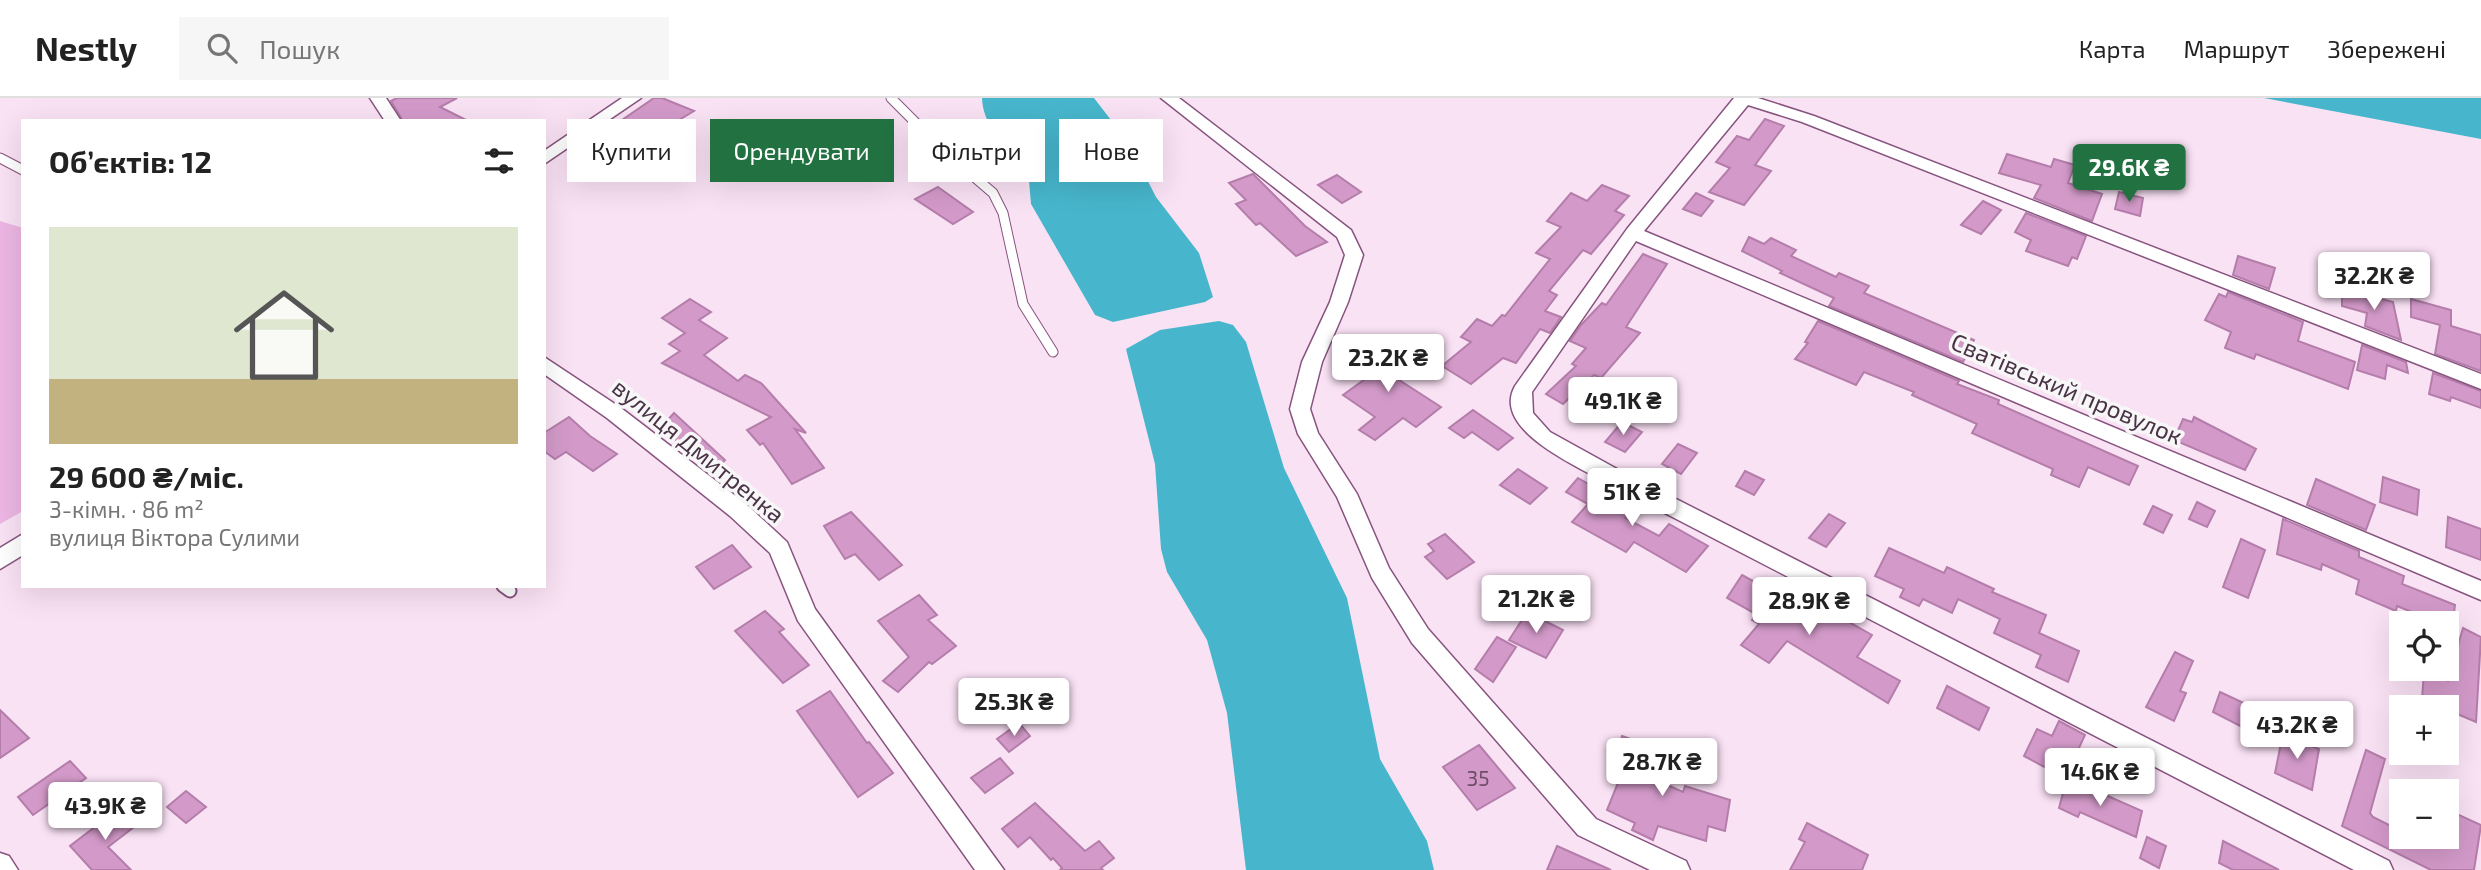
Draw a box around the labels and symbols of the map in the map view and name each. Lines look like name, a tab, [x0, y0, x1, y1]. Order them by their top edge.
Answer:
pin: 29.6K ₴	[2064, 144, 2194, 204]
pin: 32.2K ₴	[2309, 252, 2439, 312]
street label: Сватівський провулок	[1947, 326, 2187, 451]
pin: 23.2K ₴	[1323, 334, 1453, 394]
street label: вулиця Дмитренка	[607, 372, 791, 529]
pin: 49.1K ₴	[1558, 378, 1688, 437]
pin: 51K ₴	[1583, 468, 1681, 528]
pin: 21.2K ₴	[1471, 575, 1601, 635]
pin: 28.9K ₴	[1744, 578, 1874, 637]
pin: 25.3K ₴	[949, 678, 1079, 738]
pin: 43.2K ₴	[2232, 702, 2362, 761]
pin: 28.7K ₴	[1597, 738, 1727, 798]
pin: 14.6K ₴	[2035, 748, 2165, 808]
house number: 35	[1467, 765, 1489, 790]
pin: 43.9K ₴	[40, 782, 170, 842]

